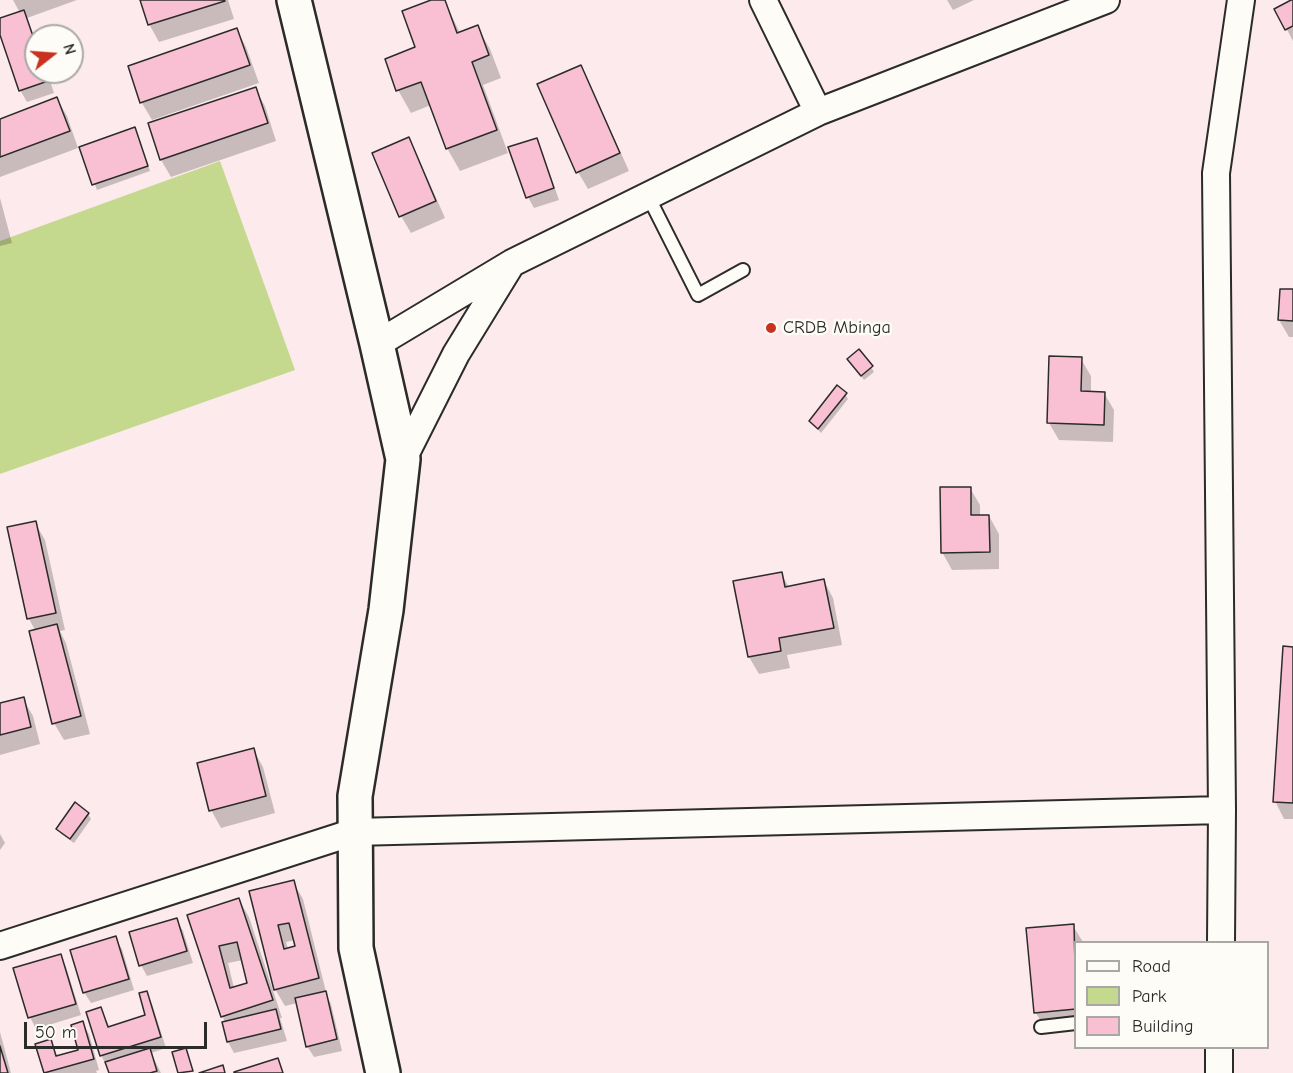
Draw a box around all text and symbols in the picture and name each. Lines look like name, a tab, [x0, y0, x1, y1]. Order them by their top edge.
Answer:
north arrow	[24, 24, 84, 84]
text: N	[59, 42, 79, 57]
place label: CRDB Mbinga	[783, 317, 891, 339]
marker: CRDB Mbinga	[764, 321, 778, 335]
legend	[1074, 941, 1269, 1049]
text: Road	[1132, 956, 1171, 977]
text: Park	[1132, 986, 1166, 1007]
scale bar	[27, 1010, 210, 1048]
text: Building	[1132, 1016, 1194, 1037]
text: 50 m	[35, 1022, 77, 1043]

